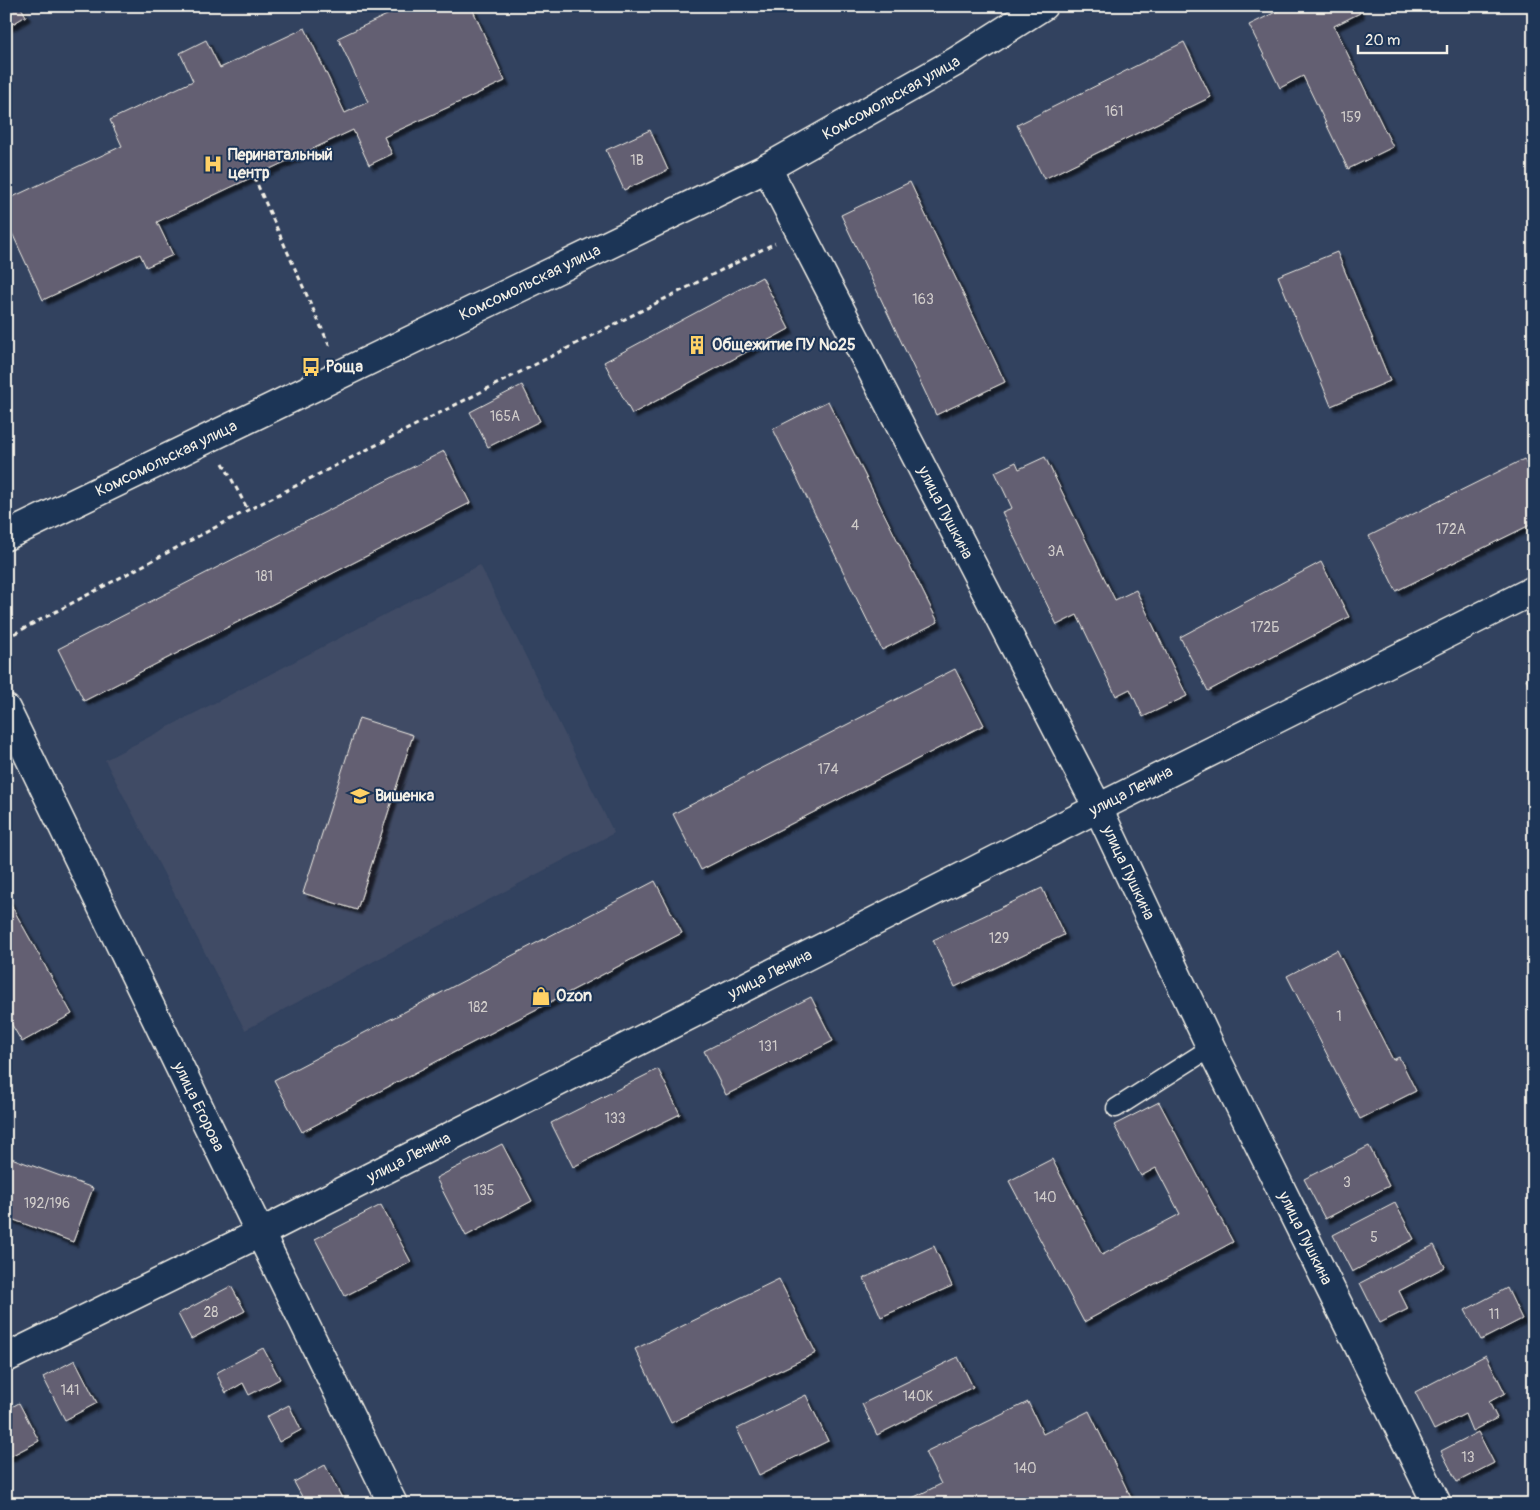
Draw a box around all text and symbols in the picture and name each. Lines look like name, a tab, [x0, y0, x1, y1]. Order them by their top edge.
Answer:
scale bar	[1358, 22, 1446, 54]
text: 20 m	[1365, 31, 1400, 50]
street label: Комсомольская улица	[819, 51, 964, 145]
house number: 161	[1104, 103, 1124, 120]
house number: 159	[1341, 109, 1361, 126]
place label: Перинатальный центр	[228, 145, 333, 183]
house number: 1В	[630, 152, 644, 169]
hospital icon: Перинатальный центр	[202, 153, 224, 175]
street label: Комсомольская улица	[456, 240, 604, 325]
house number: 163	[912, 291, 934, 308]
building icon: Общежитие ПУ №25	[686, 334, 708, 356]
place label: Общежитие ПУ №25	[712, 335, 856, 355]
bus stop icon: Роща	[300, 356, 322, 378]
place label: Роща	[326, 357, 363, 377]
house number: 165А	[490, 408, 520, 425]
street label: Комсомольская улица	[92, 416, 240, 501]
street label: улица Пушкина	[912, 462, 978, 563]
house number: 4	[851, 517, 859, 534]
house number: 172А	[1436, 521, 1466, 538]
house number: 3А	[1048, 543, 1064, 560]
house number: 181	[255, 568, 273, 585]
house number: 172Б	[1250, 619, 1280, 636]
house number: 174	[818, 761, 839, 778]
street label: улица Ленина	[1085, 761, 1176, 821]
school or university icon: Вишенка	[349, 785, 371, 807]
place label: Вишенка	[375, 786, 435, 806]
street label: улица Пушкина	[1097, 821, 1159, 923]
house number: 129	[989, 930, 1009, 947]
street label: улица Ленина	[724, 945, 815, 1004]
shop icon: Ozon	[530, 985, 552, 1007]
place label: Ozon	[556, 986, 592, 1006]
house number: 182	[468, 999, 488, 1016]
house number: 1	[1336, 1008, 1342, 1025]
house number: 131	[759, 1038, 777, 1055]
street label: улица Егорова	[168, 1058, 229, 1155]
house number: 133	[604, 1110, 626, 1127]
street label: улица Ленина	[363, 1128, 454, 1188]
house number: 3	[1343, 1174, 1351, 1191]
house number: 135	[474, 1182, 494, 1199]
street label: улица Пушкина	[1273, 1187, 1337, 1288]
house number: 140	[1033, 1189, 1057, 1206]
house number: 192/196	[24, 1195, 70, 1212]
house number: 5	[1370, 1229, 1378, 1246]
house number: 28	[204, 1304, 218, 1321]
house number: 11	[1489, 1306, 1499, 1323]
house number: 141	[60, 1382, 80, 1399]
house number: 140К	[902, 1388, 934, 1405]
house number: 13	[1461, 1449, 1475, 1466]
house number: 140	[1013, 1460, 1037, 1477]

